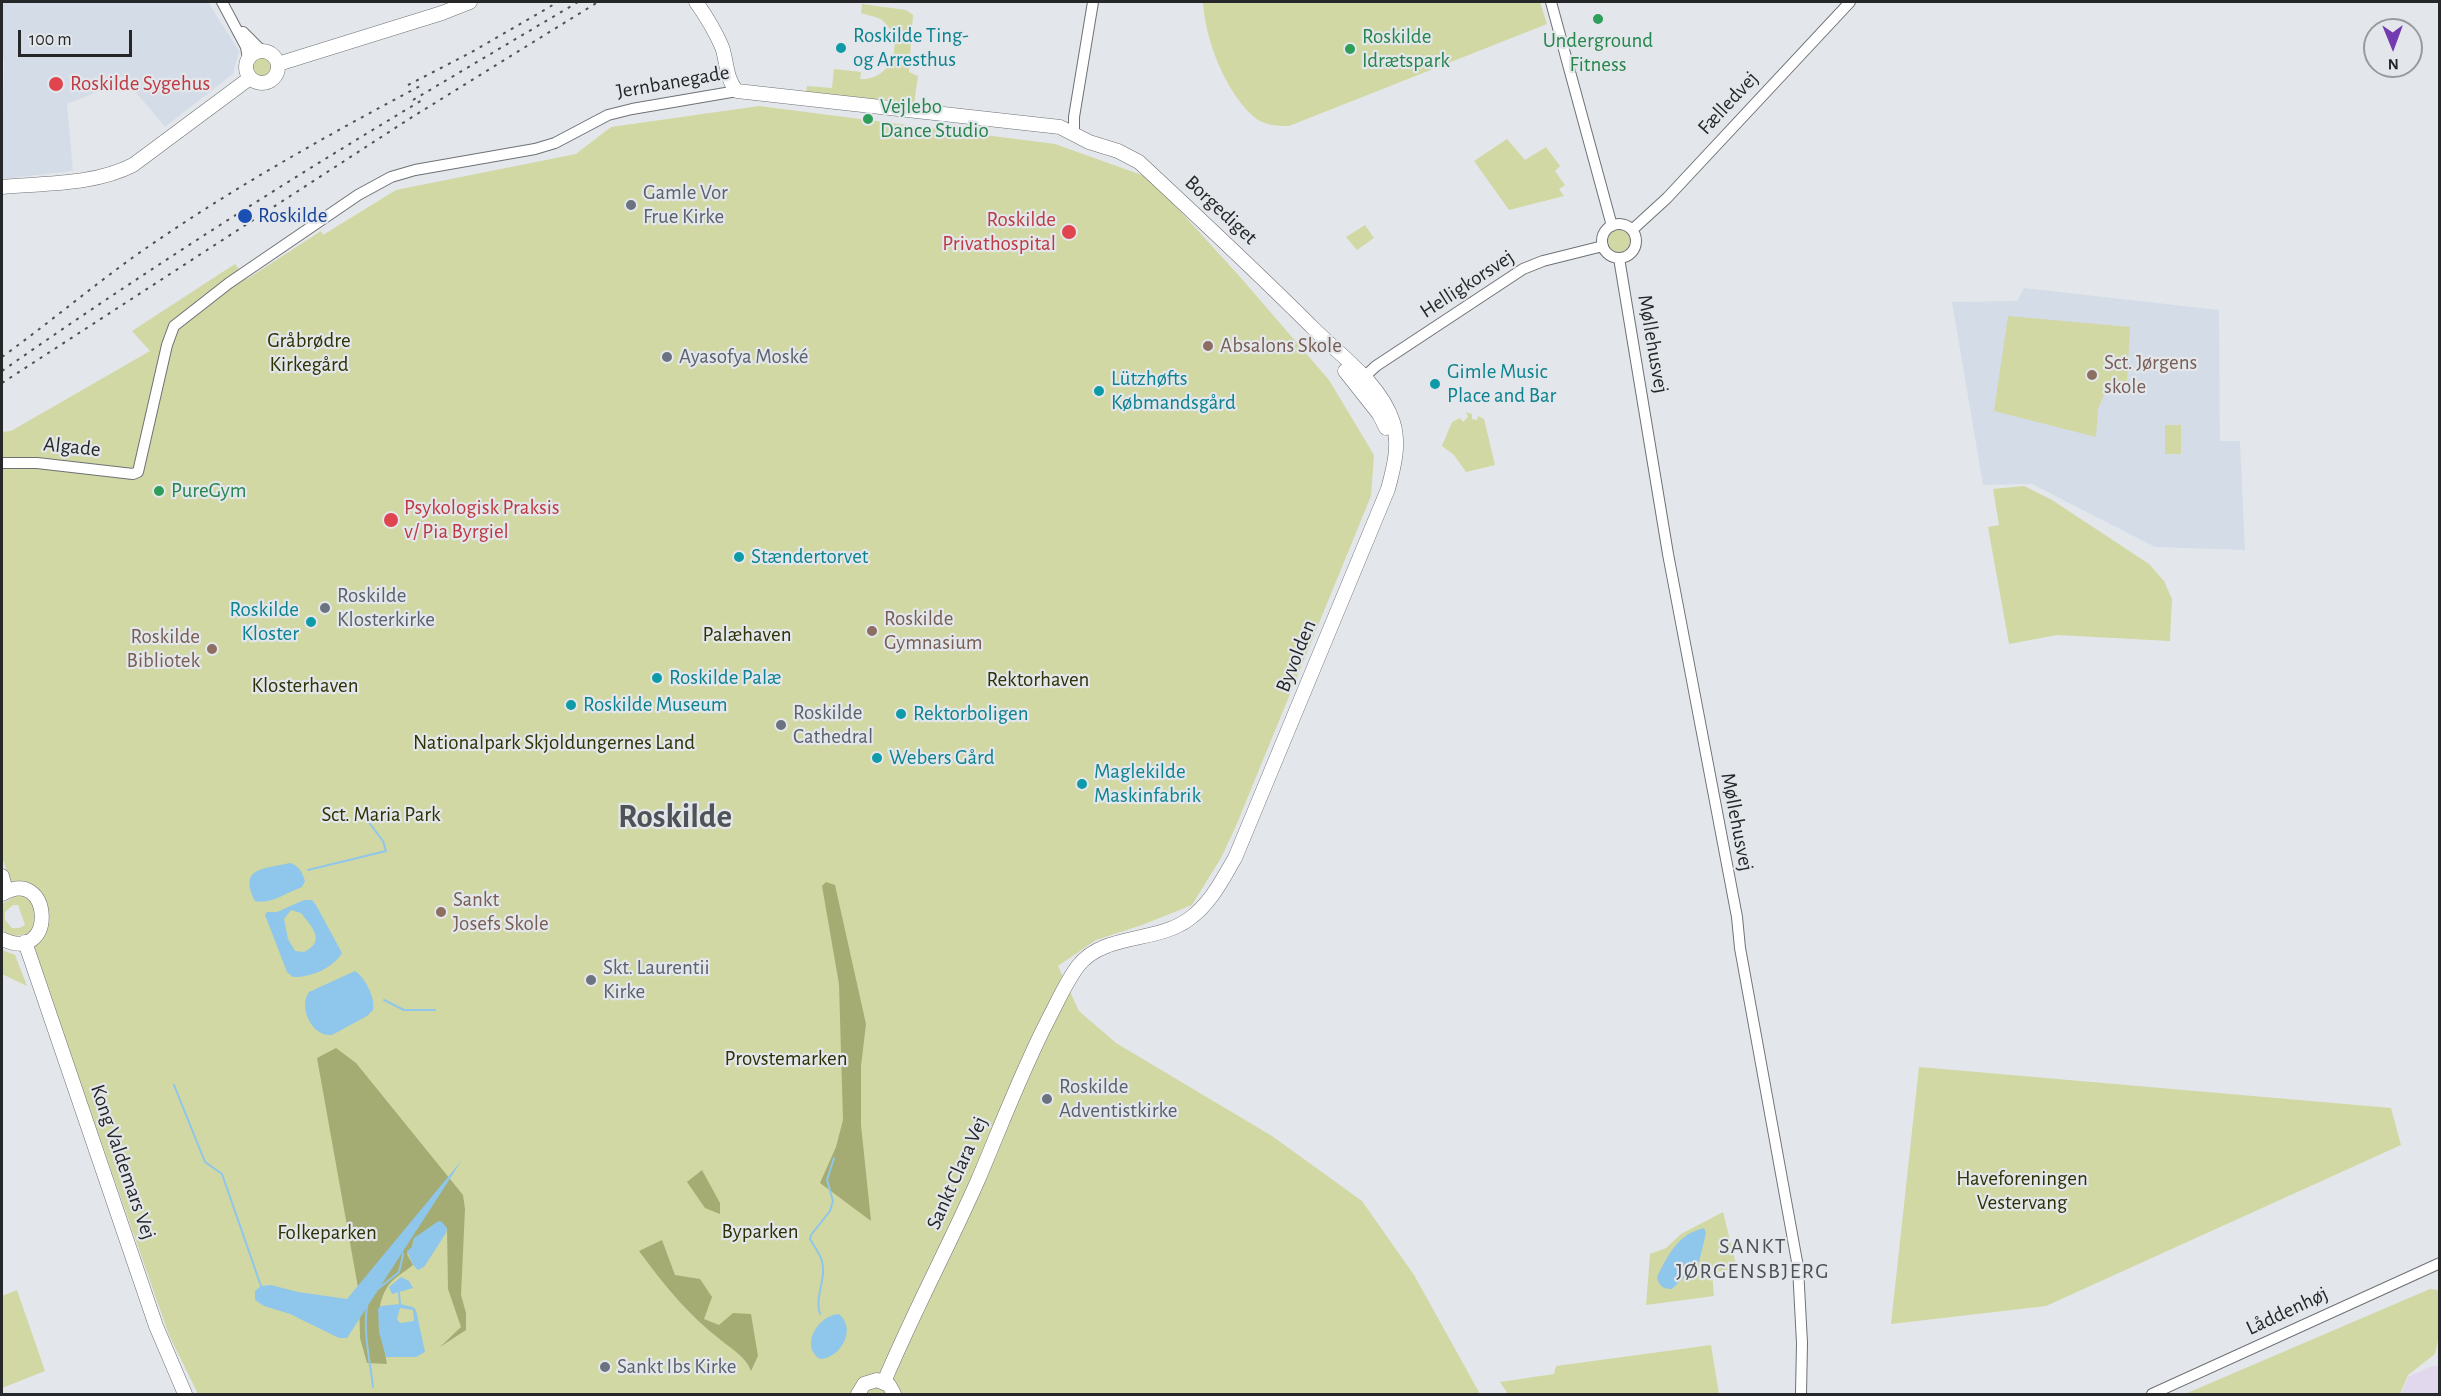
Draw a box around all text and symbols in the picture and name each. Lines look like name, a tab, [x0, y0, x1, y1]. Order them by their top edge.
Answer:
marker: Underground Fitness	[1591, 12, 1605, 26]
scale bar	[21, 18, 135, 56]
north arrow	[2363, 18, 2423, 78]
place label: Roskilde Ting- og Arresthus	[853, 23, 969, 73]
place label: Roskilde Idrætspark	[1362, 24, 1450, 74]
place label: Underground Fitness	[1543, 28, 1653, 78]
text: 100 m	[29, 31, 72, 49]
marker: Roskilde Ting- og Arresthus	[834, 41, 848, 55]
marker: Roskilde Idrætspark	[1343, 42, 1357, 56]
text: N	[2388, 56, 2399, 72]
street label: Jernbanegade	[615, 60, 731, 104]
street label: Fælledvej	[1692, 66, 1764, 140]
place label: Roskilde Sygehus	[70, 71, 210, 97]
marker: Roskilde Sygehus	[47, 75, 65, 93]
place label: Vejlebo Dance Studio	[880, 94, 989, 144]
marker: Vejlebo Dance Studio	[861, 112, 875, 126]
street label: Borgediget	[1179, 170, 1263, 250]
place label: Gamle Vor Frue Kirke	[643, 180, 728, 230]
marker: Gamle Vor Frue Kirke	[624, 198, 638, 212]
place label: Roskilde	[258, 203, 327, 229]
marker: Roskilde	[236, 207, 254, 225]
place label: Roskilde Privathospital	[942, 207, 1056, 257]
marker: Roskilde Privathospital	[1060, 223, 1078, 241]
street label: Helligkorsvej	[1415, 244, 1519, 324]
street label: Møllehusvej	[1632, 293, 1674, 395]
park label: Gråbrødre Kirkegård	[267, 328, 351, 378]
place label: Absalons Skole	[1220, 333, 1342, 359]
marker: Absalons Skole	[1201, 339, 1215, 353]
place label: Ayasofya Moské	[679, 344, 808, 370]
marker: Ayasofya Moské	[660, 350, 674, 364]
place label: Sct. Jørgens skole	[2104, 350, 2197, 400]
place label: Gimle Music Place and Bar	[1447, 359, 1556, 409]
place label: Lützhøfts Købmandsgård	[1111, 366, 1236, 416]
marker: Sct. Jørgens skole	[2085, 368, 2099, 382]
marker: Gimle Music Place and Bar	[1428, 377, 1442, 391]
marker: Lützhøfts Købmandsgård	[1092, 384, 1106, 398]
street label: Algade	[42, 431, 102, 463]
place label: PureGym	[171, 478, 247, 504]
marker: PureGym	[152, 484, 166, 498]
place label: Psykologisk Praksis v/ Pia Byrgiel	[404, 495, 560, 545]
marker: Psykologisk Praksis v/ Pia Byrgiel	[382, 511, 400, 529]
place label: Stændertorvet	[751, 544, 869, 570]
marker: Stændertorvet	[732, 550, 746, 564]
place label: Roskilde Klosterkirke	[337, 583, 435, 633]
place label: Roskilde Kloster	[230, 597, 299, 647]
marker: Roskilde Klosterkirke	[318, 601, 332, 615]
place label: Roskilde Gymnasium	[884, 606, 982, 656]
marker: Roskilde Kloster	[304, 615, 318, 629]
street label: Byvolden	[1270, 616, 1322, 696]
park label: Palæhaven	[703, 622, 791, 648]
place label: Roskilde Bibliotek	[127, 624, 200, 674]
marker: Roskilde Gymnasium	[865, 624, 879, 638]
marker: Roskilde Bibliotek	[205, 642, 219, 656]
place label: Roskilde Palæ	[669, 665, 781, 691]
park label: Rektorhaven	[987, 667, 1089, 693]
marker: Roskilde Palæ	[650, 671, 664, 685]
park label: Klosterhaven	[251, 673, 359, 699]
place label: Roskilde Museum	[583, 692, 727, 718]
marker: Roskilde Museum	[564, 698, 578, 712]
place label: Roskilde Cathedral	[793, 700, 873, 750]
place label: Rektorboligen	[913, 701, 1029, 727]
marker: Rektorboligen	[894, 707, 908, 721]
marker: Roskilde Cathedral	[774, 718, 788, 732]
park label: Nationalpark Skjoldungernes Land	[413, 730, 695, 756]
place label: Webers Gård	[889, 745, 995, 771]
marker: Webers Gård	[870, 751, 884, 765]
place label: Maglekilde Maskinfabrik	[1094, 759, 1201, 809]
street label: Møllehusvej	[1715, 771, 1759, 873]
marker: Maglekilde Maskinfabrik	[1075, 777, 1089, 791]
district label: Roskilde	[618, 797, 732, 837]
park label: Sct. Maria Park	[321, 802, 441, 828]
place label: Sankt Josefs Skole	[453, 887, 549, 937]
marker: Sankt Josefs Skole	[434, 905, 448, 919]
place label: Skt. Laurentii Kirke	[603, 955, 710, 1005]
marker: Skt. Laurentii Kirke	[584, 973, 598, 987]
park label: Provstemarken	[725, 1046, 847, 1072]
place label: Roskilde Adventistkirke	[1059, 1074, 1177, 1124]
street label: Kong Valdemars Vej	[85, 1081, 161, 1243]
marker: Roskilde Adventistkirke	[1040, 1092, 1054, 1106]
street label: Sankt Clara Vej	[921, 1113, 993, 1233]
park label: Haveforeningen Vestervang	[1956, 1166, 2088, 1216]
park label: Byparken	[722, 1219, 798, 1245]
park label: Folkeparken	[277, 1220, 377, 1246]
district label: SANKT JØRGENSBJERG	[1676, 1233, 1830, 1284]
street label: Låddenhøj	[2242, 1281, 2332, 1341]
place label: Sankt Ibs Kirke	[617, 1354, 736, 1380]
marker: Sankt Ibs Kirke	[598, 1360, 612, 1374]

